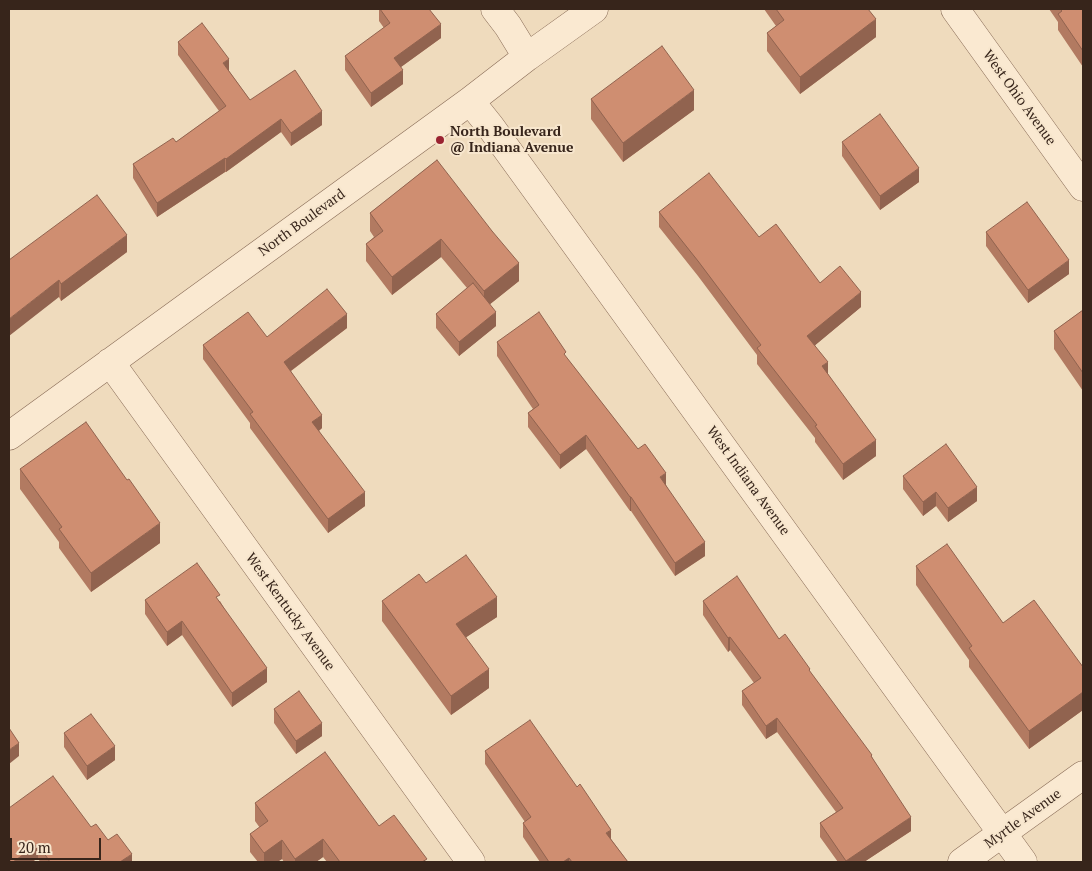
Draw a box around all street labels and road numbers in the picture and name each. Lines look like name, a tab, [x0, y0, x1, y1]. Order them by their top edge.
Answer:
street label: West Ohio Avenue	[979, 47, 1059, 149]
street label: North Boulevard	[255, 186, 349, 260]
street label: West Indiana Avenue	[703, 423, 793, 539]
street label: West Kentucky Avenue	[242, 550, 338, 674]
street label: Myrtle Avenue	[982, 786, 1064, 852]

